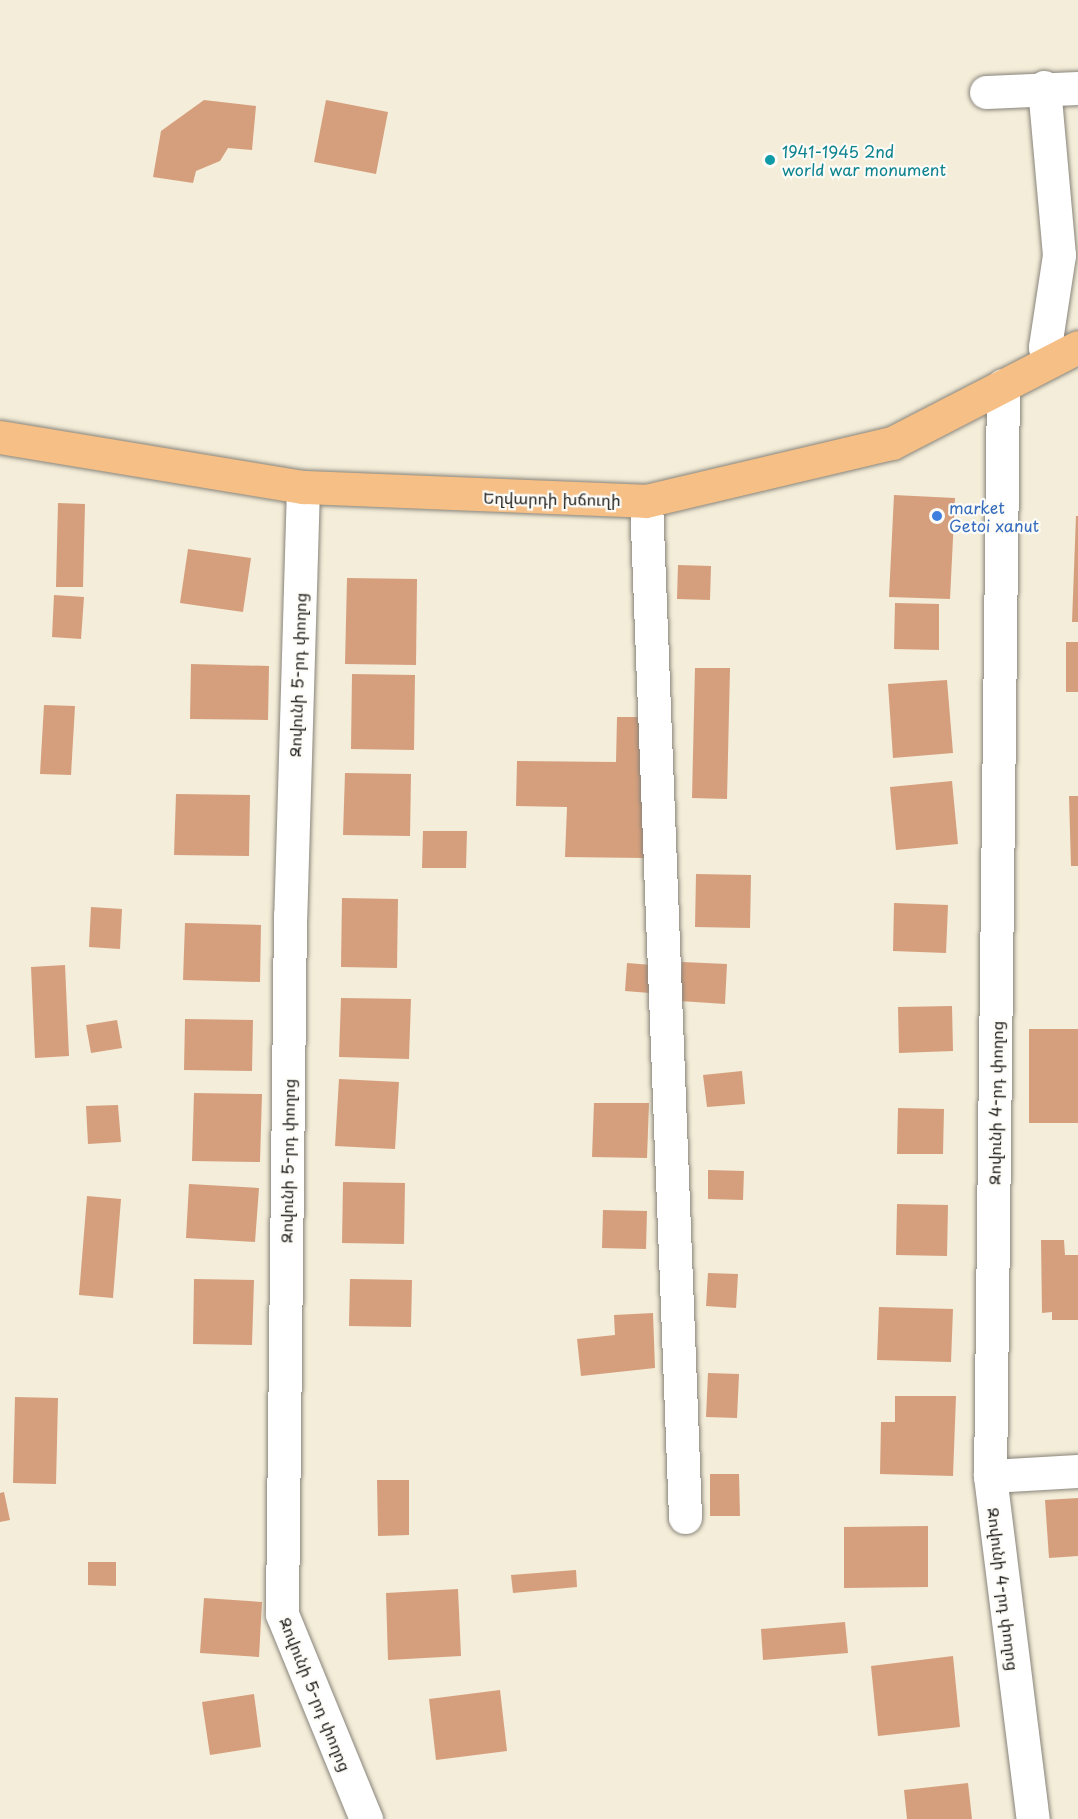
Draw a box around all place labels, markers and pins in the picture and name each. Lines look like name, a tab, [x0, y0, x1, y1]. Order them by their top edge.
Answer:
place label: 1941-1945 2nd world war monument	[782, 141, 947, 179]
marker: 1941-1945 2nd world war monument	[763, 153, 777, 167]
place label: market Getoi xanut	[949, 497, 1040, 535]
marker: market Getoi xanut	[930, 509, 944, 523]

